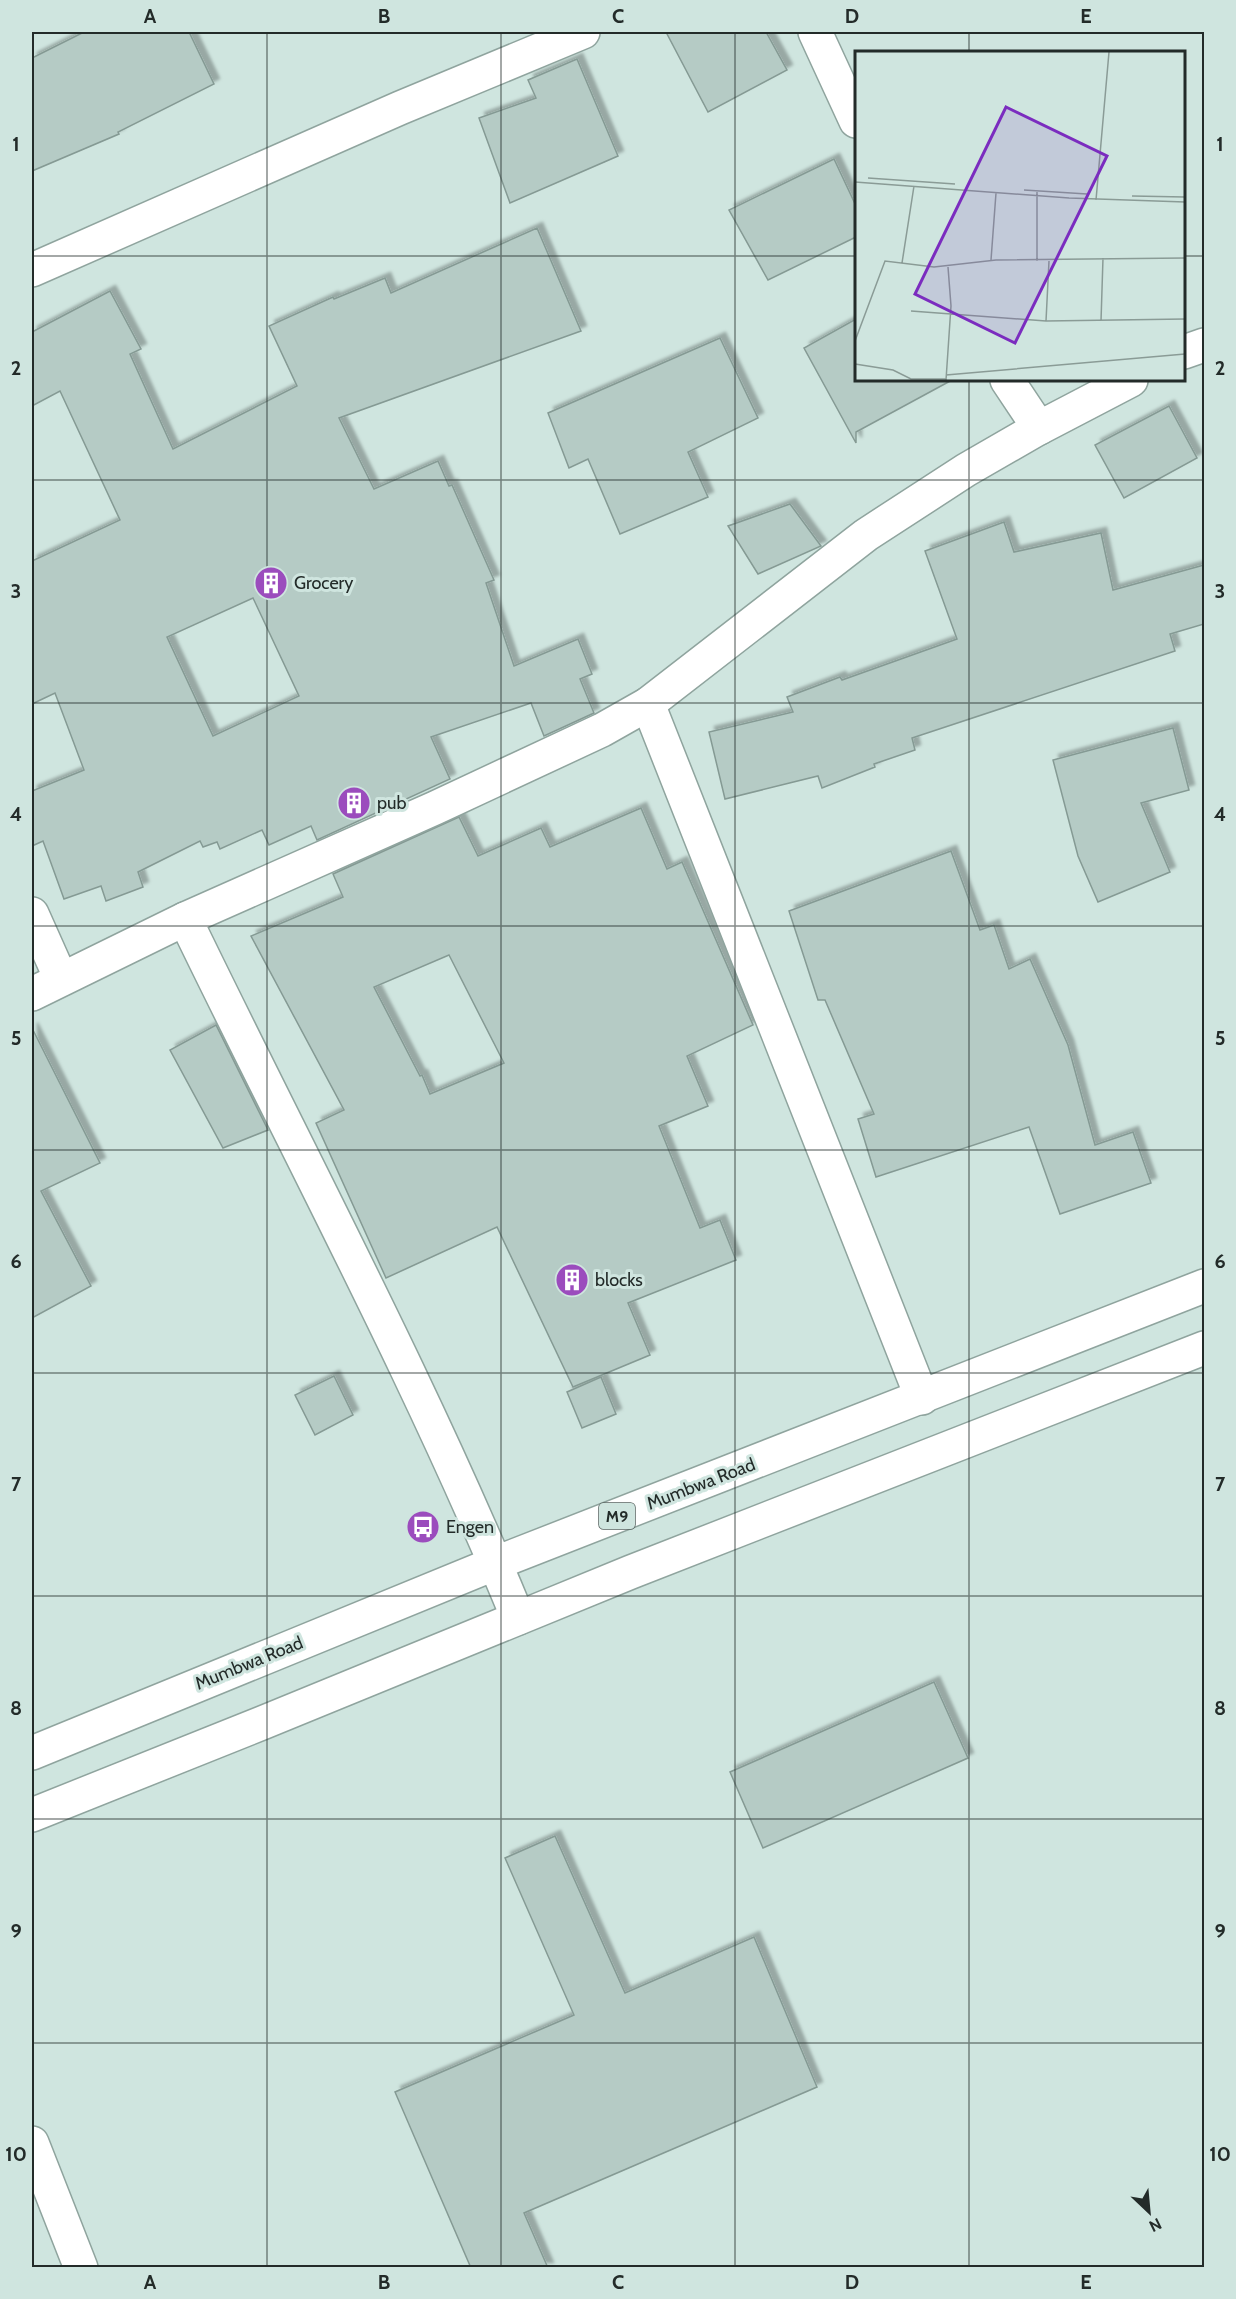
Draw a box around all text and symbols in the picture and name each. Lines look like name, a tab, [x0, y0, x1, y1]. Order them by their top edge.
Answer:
text: A	[144, 4, 157, 28]
text: B	[378, 4, 390, 28]
text: C	[612, 4, 624, 28]
text: D	[845, 4, 859, 28]
text: E	[1080, 4, 1092, 28]
inset map	[855, 51, 1185, 381]
text: 1	[12, 132, 20, 156]
text: 1	[1216, 132, 1224, 156]
text: 2	[11, 356, 21, 380]
text: 2	[1215, 356, 1225, 380]
building icon: Grocery	[253, 565, 289, 601]
place label: Grocery	[294, 572, 353, 594]
text: 3	[11, 579, 21, 603]
text: 3	[1215, 579, 1225, 603]
building icon: pub	[336, 785, 372, 821]
place label: pub	[377, 792, 406, 814]
text: 4	[10, 802, 22, 826]
text: 4	[1214, 802, 1226, 826]
text: 5	[11, 1026, 21, 1050]
text: 5	[1215, 1026, 1225, 1050]
text: 6	[10, 1249, 22, 1273]
text: 6	[1214, 1249, 1226, 1273]
building icon: blocks	[554, 1262, 590, 1298]
place label: blocks	[595, 1269, 643, 1291]
street label: Mumbwa Road	[644, 1453, 758, 1515]
text: 7	[11, 1472, 22, 1496]
text: 7	[1215, 1472, 1226, 1496]
road number: M9	[599, 1503, 635, 1529]
bus stop icon: Engen	[405, 1509, 441, 1545]
place label: Engen	[446, 1516, 494, 1538]
street label: Mumbwa Road	[192, 1631, 306, 1695]
text: 8	[10, 1696, 22, 1720]
text: 8	[1214, 1696, 1226, 1720]
text: 9	[10, 1919, 22, 1943]
text: 9	[1214, 1919, 1226, 1943]
text: 10	[5, 2142, 27, 2166]
text: 10	[1209, 2142, 1231, 2166]
north arrow	[1119, 2182, 1179, 2242]
text: N	[1146, 2214, 1165, 2236]
text: A	[144, 2270, 157, 2294]
text: B	[378, 2270, 390, 2294]
text: C	[612, 2270, 624, 2294]
text: D	[845, 2270, 859, 2294]
text: E	[1080, 2270, 1092, 2294]

